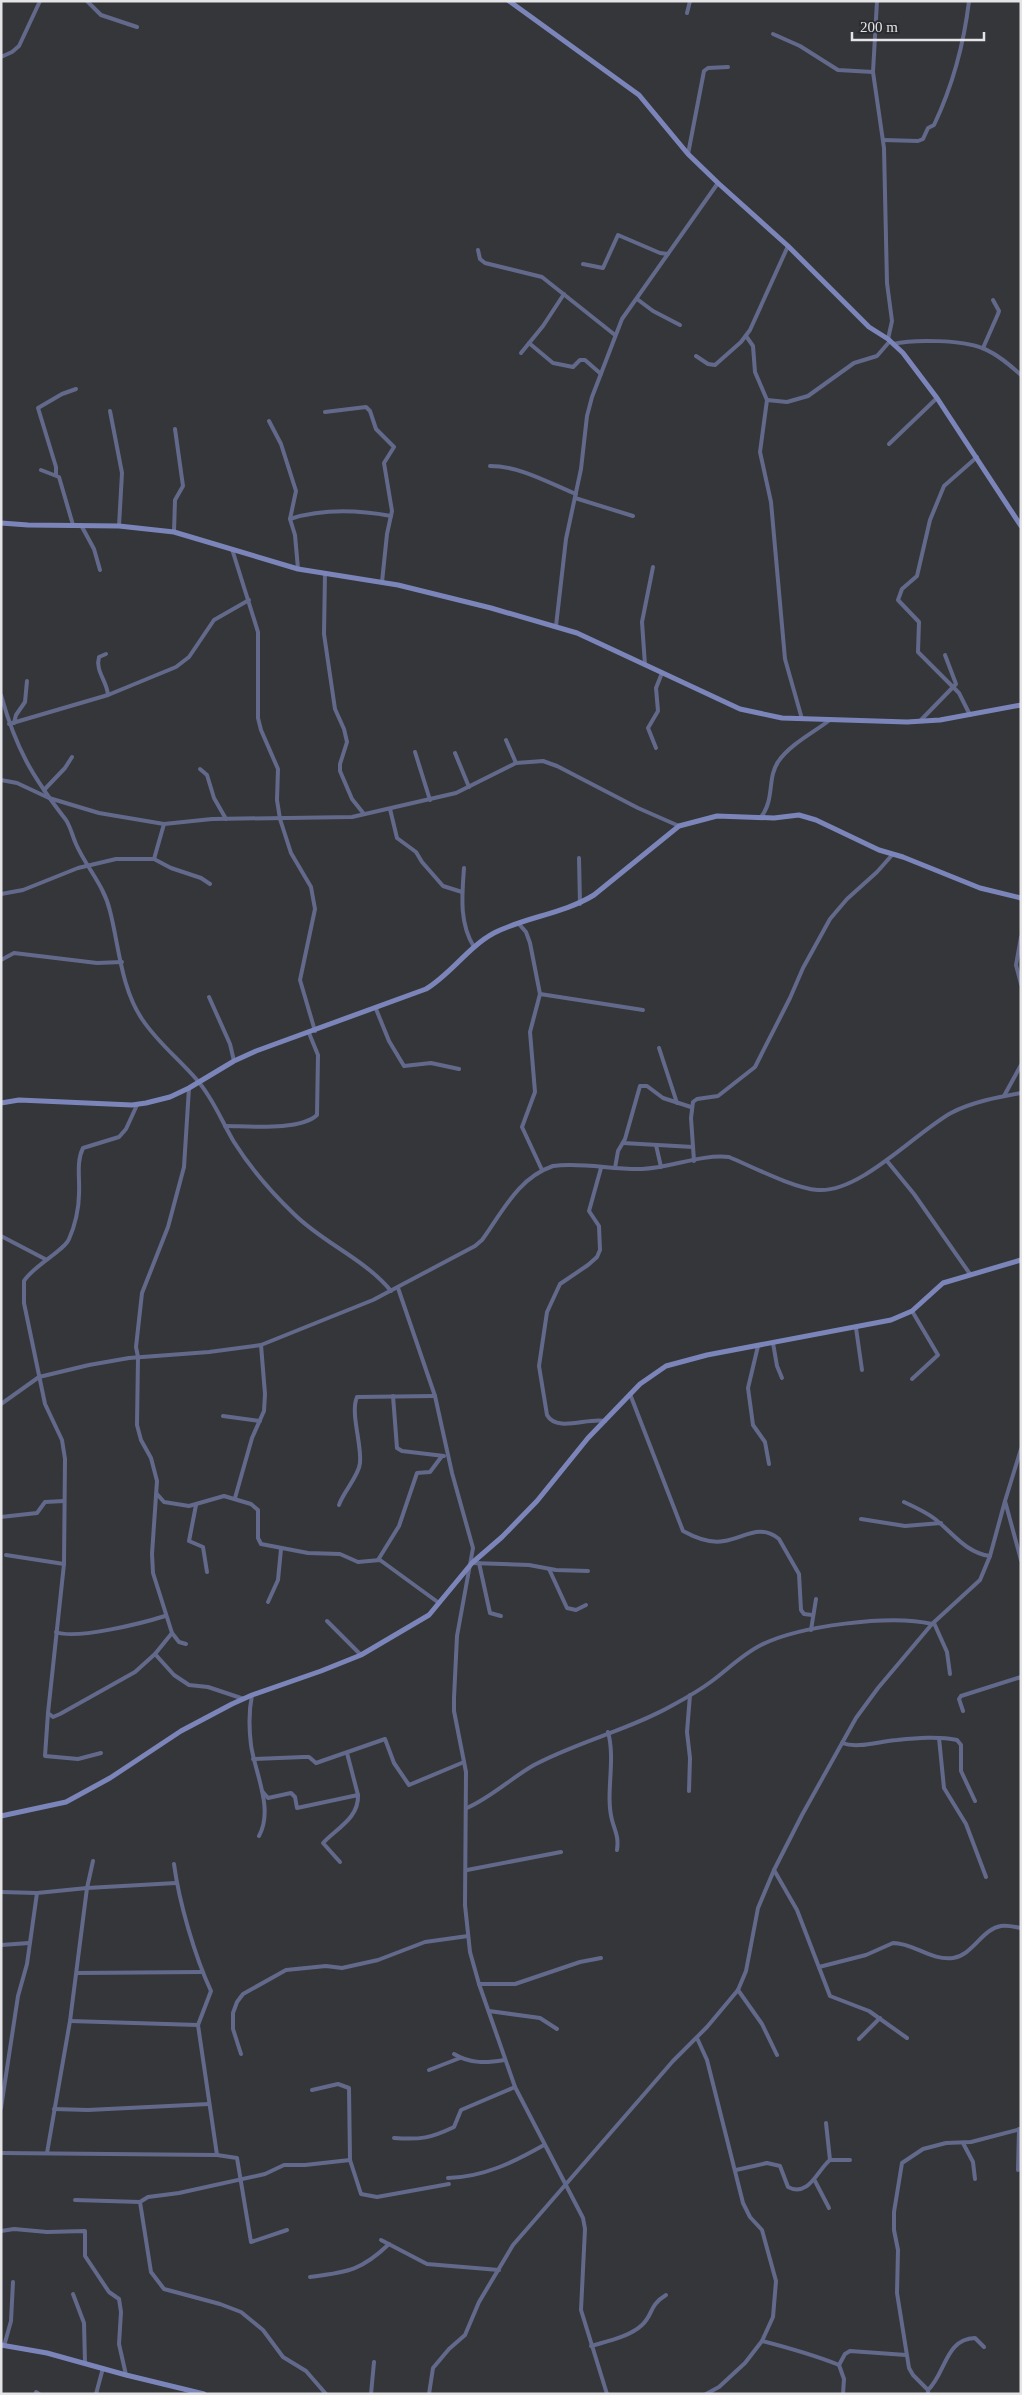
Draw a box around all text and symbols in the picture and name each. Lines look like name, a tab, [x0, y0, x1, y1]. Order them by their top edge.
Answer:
scale bar	[852, 10, 984, 42]
text: 200 m	[860, 19, 898, 35]

